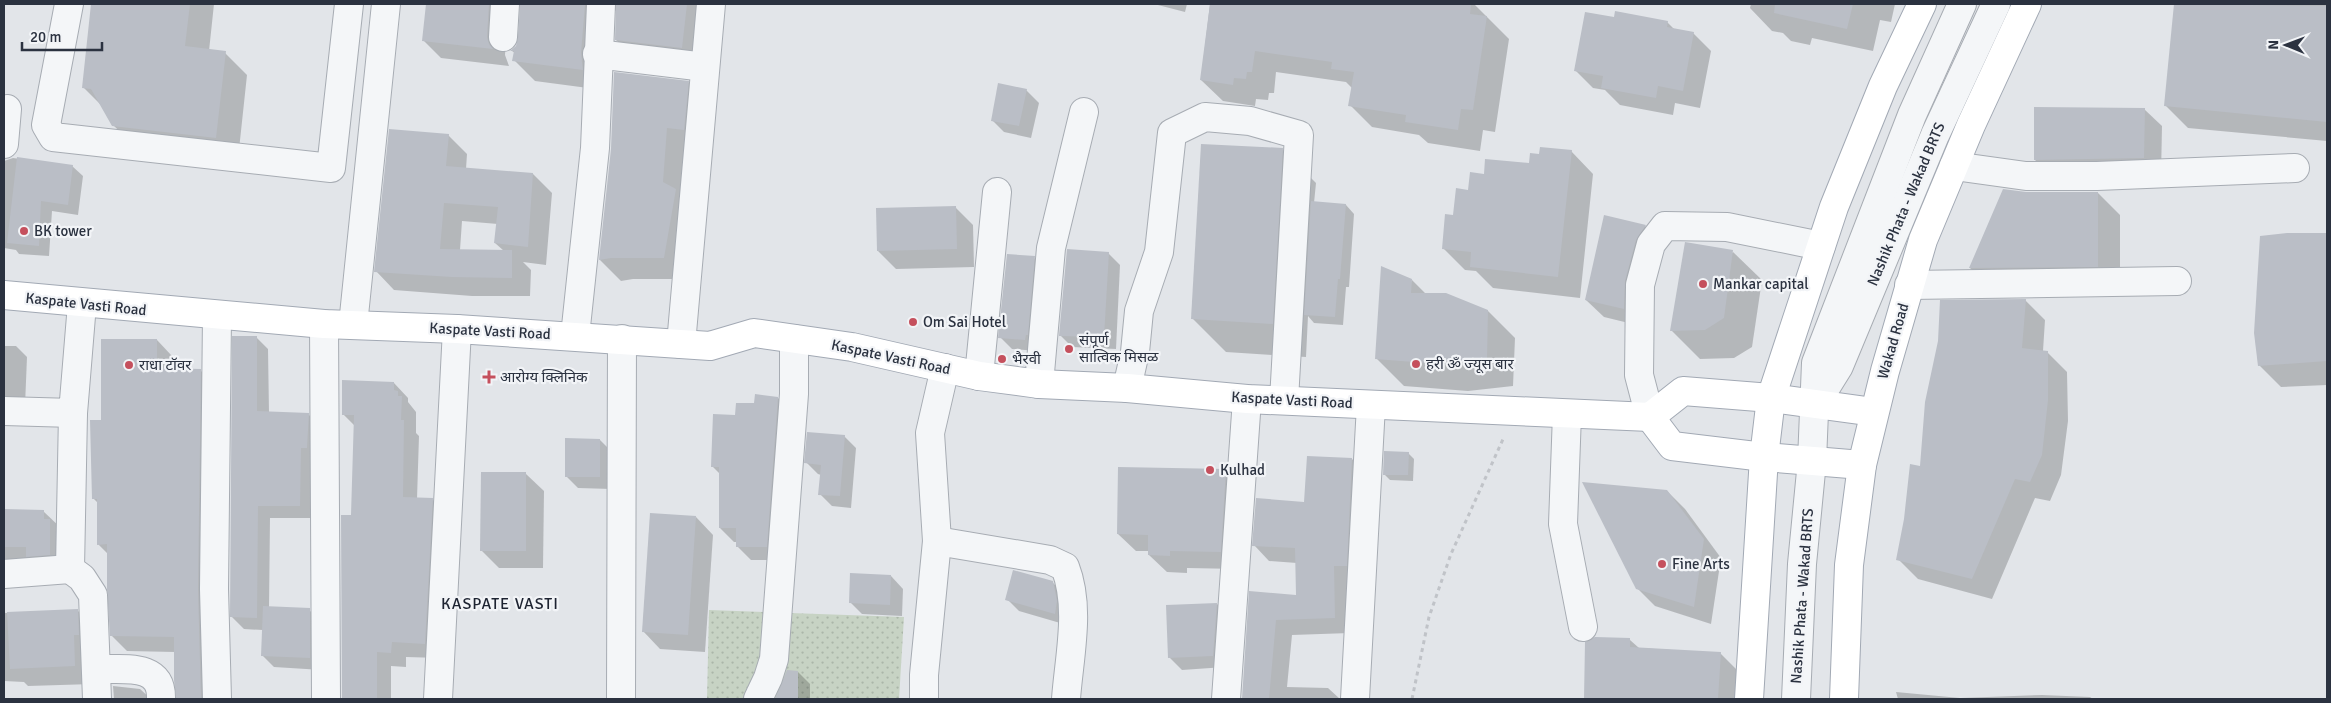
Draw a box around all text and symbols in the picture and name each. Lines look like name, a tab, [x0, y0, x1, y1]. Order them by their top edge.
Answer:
scale bar	[22, 20, 102, 52]
north arrow	[2261, 20, 2311, 70]
text: 20 m	[30, 28, 61, 46]
text: N	[2265, 40, 2282, 50]
street label: Nashik Phata - Wakad BRTS	[1863, 119, 1949, 289]
place label: BK tower	[34, 222, 92, 240]
marker: BK tower	[18, 225, 30, 237]
place label: Mankar capital	[1713, 275, 1809, 293]
marker: Mankar capital	[1697, 278, 1709, 290]
street label: Kaspate Vasti Road	[25, 289, 147, 319]
street label: Wakad Road	[1874, 301, 1912, 381]
place label: Om Sai Hotel	[923, 313, 1006, 331]
marker: Om Sai Hotel	[907, 316, 919, 328]
street label: Kaspate Vasti Road	[429, 319, 551, 343]
place label: संपूर्ण सात्विक मिसळ	[1079, 331, 1159, 366]
street label: Kaspate Vasti Road	[830, 336, 952, 378]
marker: संपूर्ण सात्विक मिसळ	[1063, 343, 1075, 355]
place label: भैरवी	[1012, 350, 1042, 368]
marker: भैरवी	[996, 353, 1008, 365]
place label: हरी ॐ ज्यूस बार	[1426, 355, 1514, 374]
place label: राधा टॉवर	[139, 356, 192, 374]
marker: हरी ॐ ज्यूस बार	[1410, 358, 1422, 370]
marker: राधा टॉवर	[123, 359, 135, 371]
place label: आरोग्य क्लिनिक	[500, 368, 588, 386]
marker: आरोग्य क्लिनिक	[482, 370, 496, 384]
street label: Kaspate Vasti Road	[1231, 388, 1353, 412]
place label: Kulhad	[1220, 461, 1265, 479]
marker: Kulhad	[1204, 464, 1216, 476]
street label: Nashik Phata - Wakad BRTS	[1787, 508, 1817, 684]
place label: Fine Arts	[1672, 555, 1730, 573]
marker: Fine Arts	[1656, 558, 1668, 570]
district label: KASPATE VASTI	[441, 594, 559, 614]

